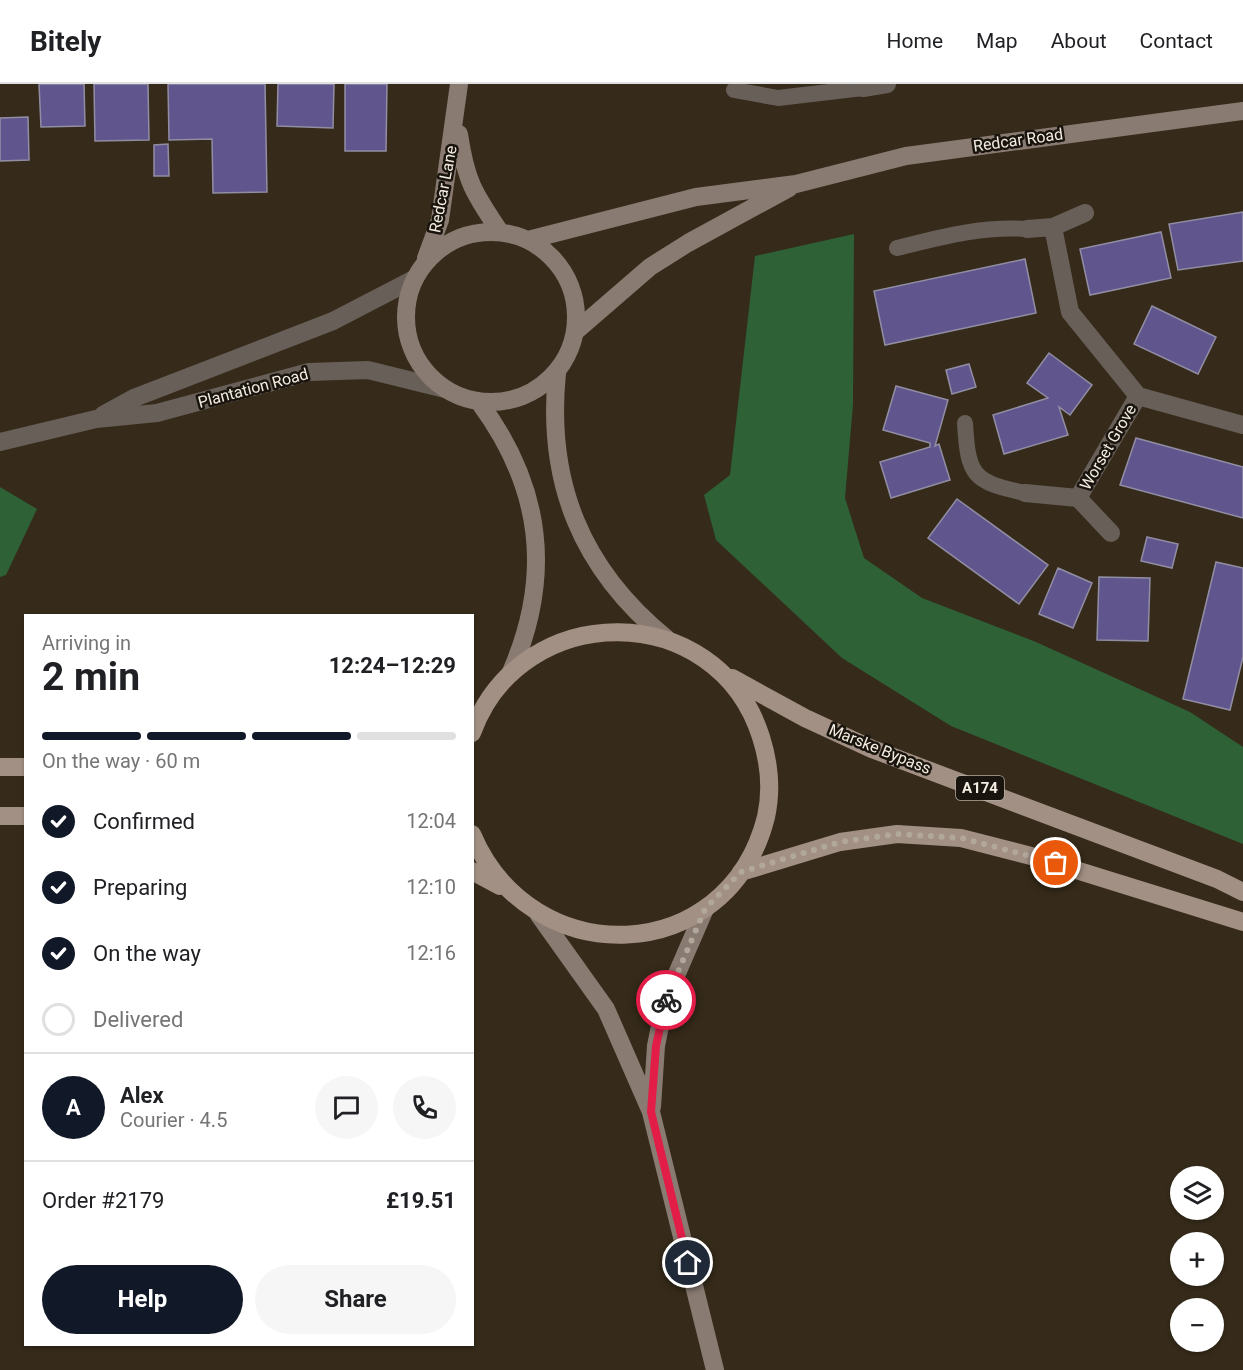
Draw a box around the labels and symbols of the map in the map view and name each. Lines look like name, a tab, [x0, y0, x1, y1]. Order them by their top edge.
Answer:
street label: Redcar Road	[972, 124, 1064, 156]
street label: Redcar Lane	[425, 144, 461, 234]
street label: Plantation Road	[196, 364, 310, 412]
street label: Worset Grove	[1076, 401, 1140, 493]
street label: Marske Bypass	[826, 720, 934, 778]
road number: A174	[956, 776, 1004, 800]
pin	[1030, 837, 1081, 888]
courier	[636, 970, 696, 1030]
pin	[662, 1237, 713, 1288]

